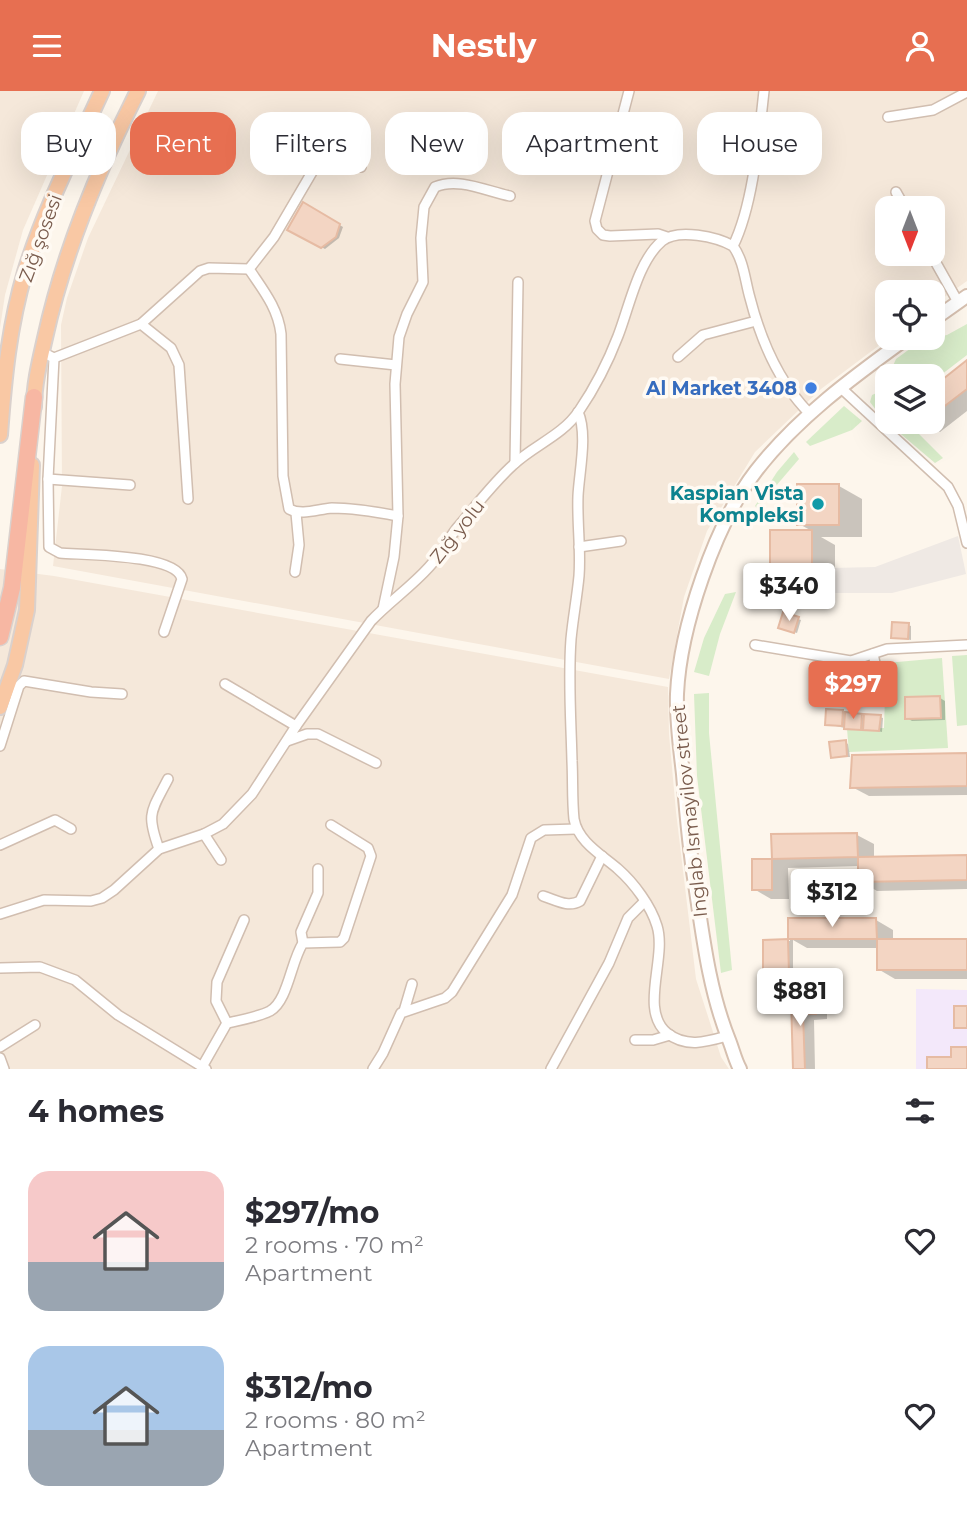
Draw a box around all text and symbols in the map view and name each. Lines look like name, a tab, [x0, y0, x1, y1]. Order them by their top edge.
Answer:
text: Nestly	[431, 26, 536, 65]
icon: menu	[28, 27, 66, 65]
icon: person	[901, 27, 939, 65]
chip: Buy	[21, 112, 116, 175]
chip: Rent	[130, 112, 236, 175]
chip: Filters	[250, 112, 371, 175]
chip: New	[385, 112, 488, 175]
chip: Apartment	[502, 112, 683, 175]
chip: House	[697, 112, 822, 175]
street label: Zığ şosesi	[14, 191, 67, 285]
north arrow	[875, 196, 945, 266]
map controls	[875, 196, 945, 434]
button: locate	[875, 280, 945, 350]
button: layers	[875, 364, 945, 434]
place label: Al Market 3408	[645, 377, 797, 400]
marker: Al Market 3408	[803, 380, 819, 396]
place label: Kaspian Vista Kompleksi	[670, 482, 804, 527]
street label: Zığ yolu	[425, 495, 490, 568]
marker: Kaspian Vista Kompleksi	[810, 496, 826, 512]
pin: $340	[748, 563, 830, 623]
text: $340	[759, 572, 819, 600]
pin: $297	[812, 661, 894, 721]
text: $297	[824, 670, 882, 698]
street label: Inglab Ismayilov street	[667, 703, 712, 919]
pin: $312	[791, 869, 873, 929]
text: $312	[807, 878, 857, 906]
pin: $881	[759, 969, 841, 1028]
text: $881	[773, 977, 827, 1005]
icon: filters	[901, 1092, 939, 1130]
text: 4 homes	[28, 1093, 164, 1130]
text: $297/mo	[245, 1194, 379, 1231]
icon: home	[84, 1199, 168, 1283]
icon: heart	[901, 1222, 939, 1260]
text: 2 rooms · 70 m²	[245, 1231, 424, 1259]
text: Apartment	[245, 1259, 373, 1287]
text: $312/mo	[245, 1369, 373, 1406]
icon: home	[84, 1374, 168, 1458]
icon: heart	[901, 1397, 939, 1435]
text: 2 rooms · 80 m²	[245, 1406, 426, 1434]
text: Apartment	[245, 1434, 373, 1462]

